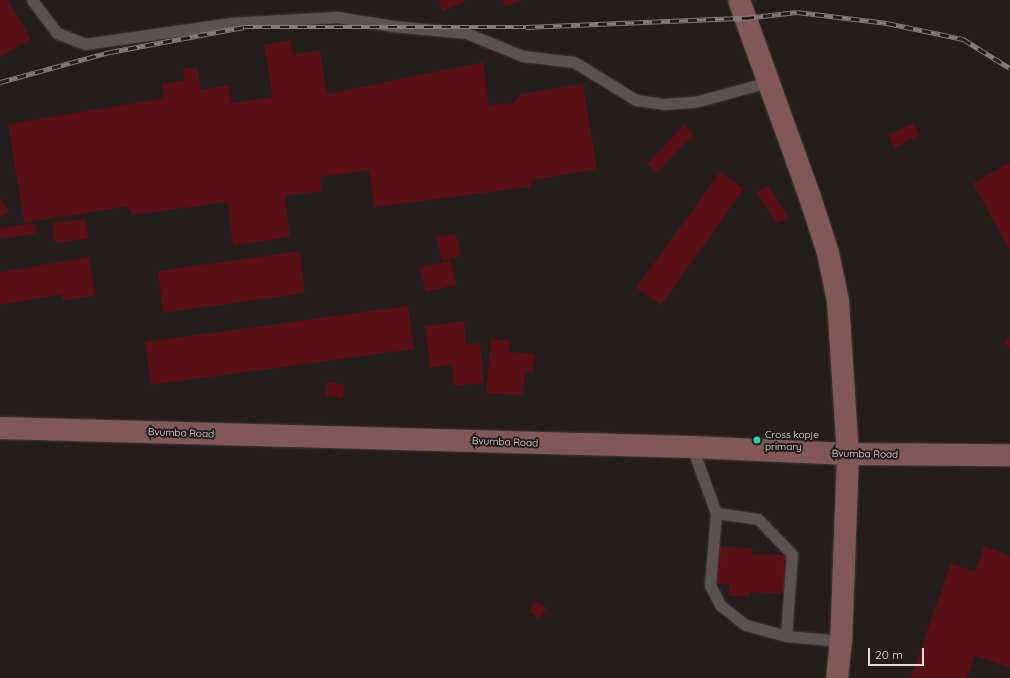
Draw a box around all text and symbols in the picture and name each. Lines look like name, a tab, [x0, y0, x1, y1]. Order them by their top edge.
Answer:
street label: Bvumba Road	[148, 426, 214, 440]
place label: Cross kopje primary	[765, 428, 819, 452]
street label: Bvumba Road	[472, 435, 538, 449]
marker: Cross kopje primary	[752, 435, 762, 445]
street label: Bvumba Road	[832, 447, 898, 461]
scale bar	[870, 640, 926, 666]
text: 20 m	[875, 647, 903, 662]

